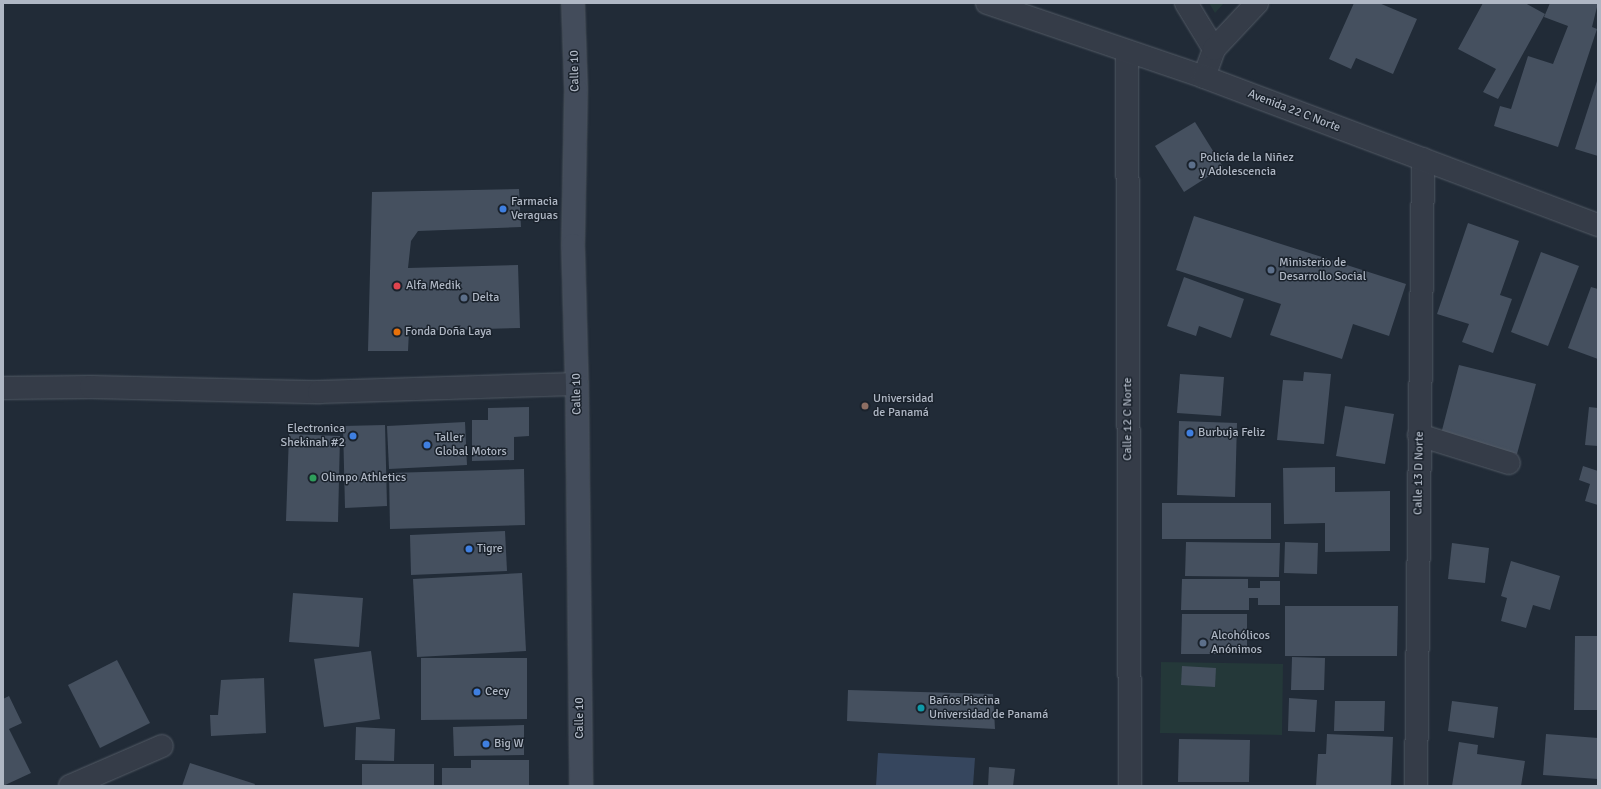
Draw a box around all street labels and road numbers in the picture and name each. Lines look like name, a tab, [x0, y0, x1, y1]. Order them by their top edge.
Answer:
street label: Calle 10	[567, 50, 583, 92]
street label: Avenida 22 C Norte	[1246, 87, 1342, 135]
street label: Calle 10	[569, 373, 585, 415]
street label: Calle 12 C Norte	[1121, 377, 1135, 461]
street label: Calle 13 D Norte	[1411, 431, 1427, 515]
street label: Calle 10	[573, 697, 587, 739]

